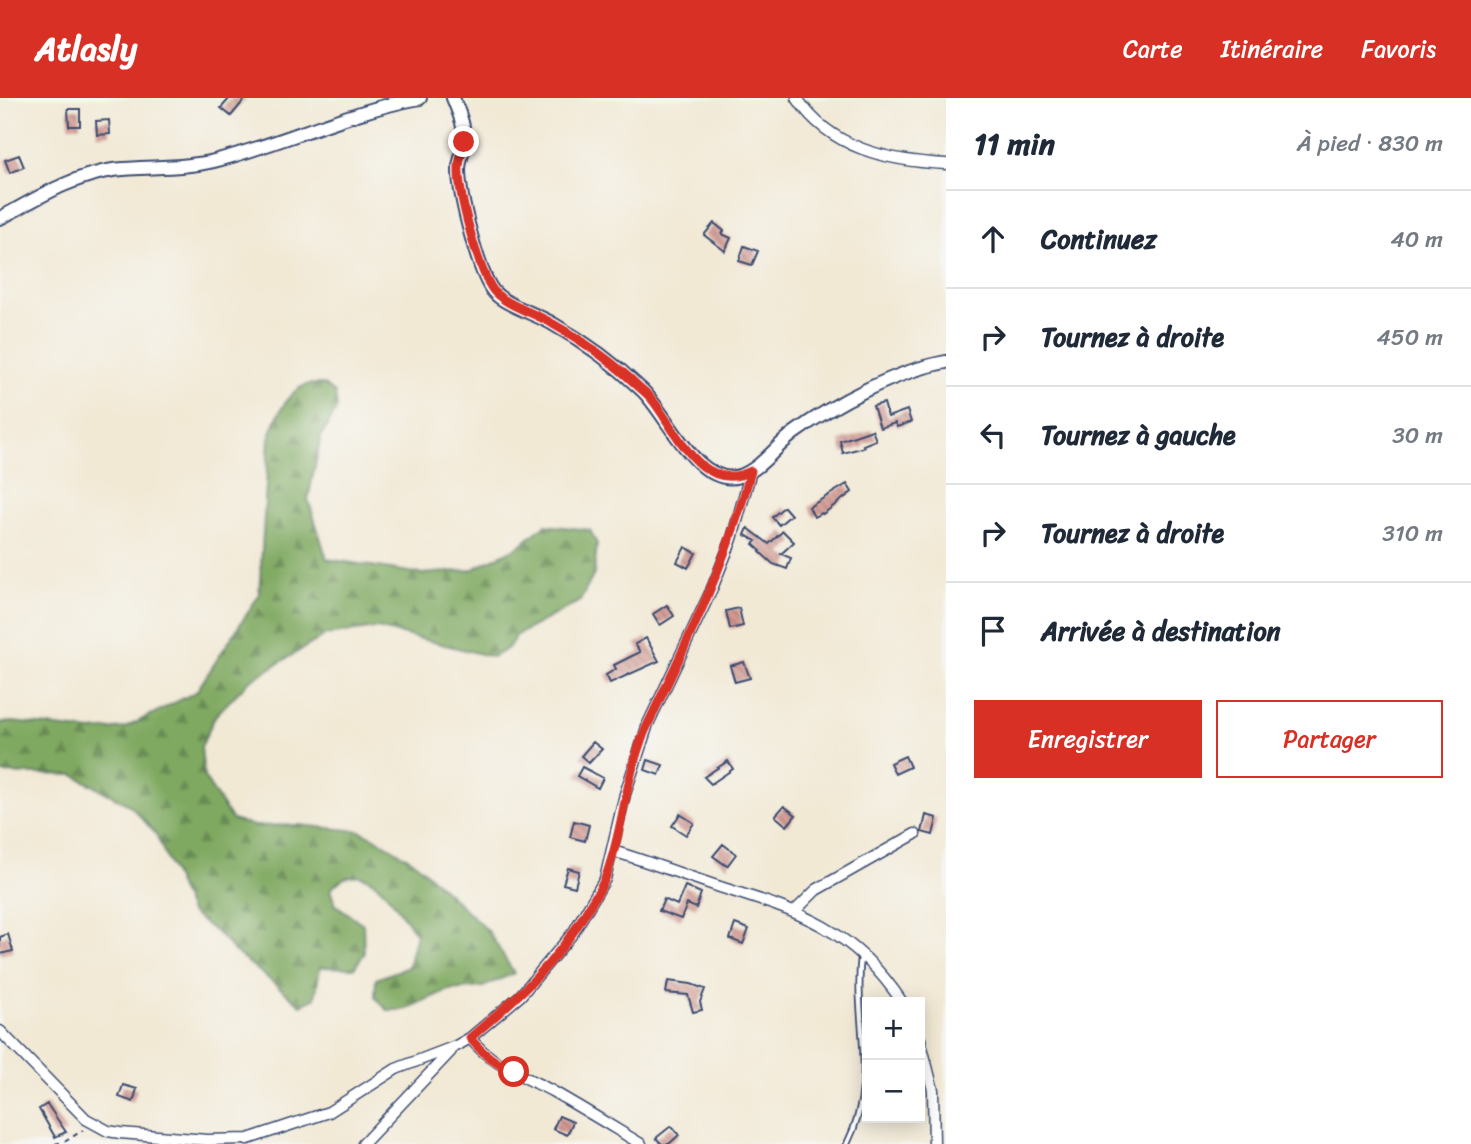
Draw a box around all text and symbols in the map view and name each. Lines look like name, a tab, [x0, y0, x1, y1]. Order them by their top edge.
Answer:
text: Atlasly	[35, 20, 137, 78]
text: Carte	[1123, 28, 1183, 70]
text: Itinéraire	[1221, 28, 1323, 70]
text: Favoris	[1361, 28, 1436, 70]
text: 11 min	[974, 117, 1055, 171]
text: À pied · 830 m	[1297, 123, 1443, 164]
route end	[448, 126, 479, 157]
text: Continuez	[1041, 216, 1157, 262]
text: 40 m	[1390, 219, 1443, 260]
icon: ahead	[974, 220, 1012, 258]
text: Tournez à droite	[1041, 314, 1224, 360]
text: 450 m	[1376, 317, 1443, 358]
icon: right	[974, 318, 1012, 356]
text: Tournez à gauche	[1041, 412, 1236, 458]
text: 30 m	[1392, 415, 1443, 456]
icon: left	[974, 416, 1012, 454]
text: Tournez à droite	[1041, 510, 1224, 556]
text: 310 m	[1382, 513, 1443, 554]
icon: right	[974, 514, 1012, 552]
text: Arrivée à destination	[1041, 608, 1281, 654]
icon: arrive	[974, 612, 1012, 650]
button: Enregistrer	[974, 700, 1202, 778]
button: Partager	[1216, 700, 1443, 778]
map controls	[862, 997, 925, 1123]
button: +	[862, 997, 925, 1060]
route start	[498, 1056, 529, 1087]
button: −	[862, 1060, 925, 1123]

